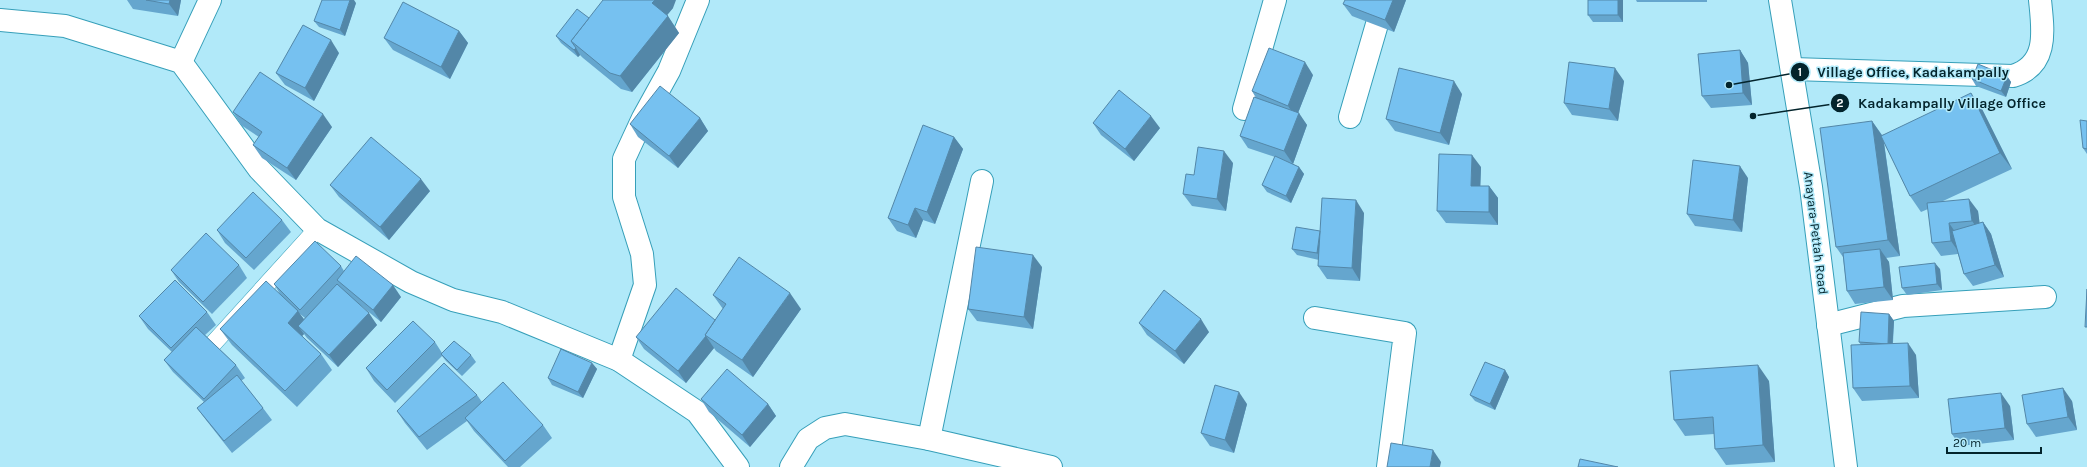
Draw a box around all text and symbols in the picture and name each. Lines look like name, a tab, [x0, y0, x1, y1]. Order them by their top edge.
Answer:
callout: Village Office, Kadakampally	[1790, 59, 2017, 85]
text: Village Office, Kadakampally	[1817, 64, 2009, 81]
text: 1	[1798, 65, 1802, 79]
callout: Kadakampally Village Office	[1830, 90, 2054, 116]
text: Kadakampally Village Office	[1858, 95, 2046, 112]
text: 2	[1836, 96, 1844, 110]
street label: Anayara-Pettah Road	[1801, 171, 1831, 295]
scale bar	[1947, 429, 2041, 455]
text: 20 m	[1953, 436, 1981, 450]

